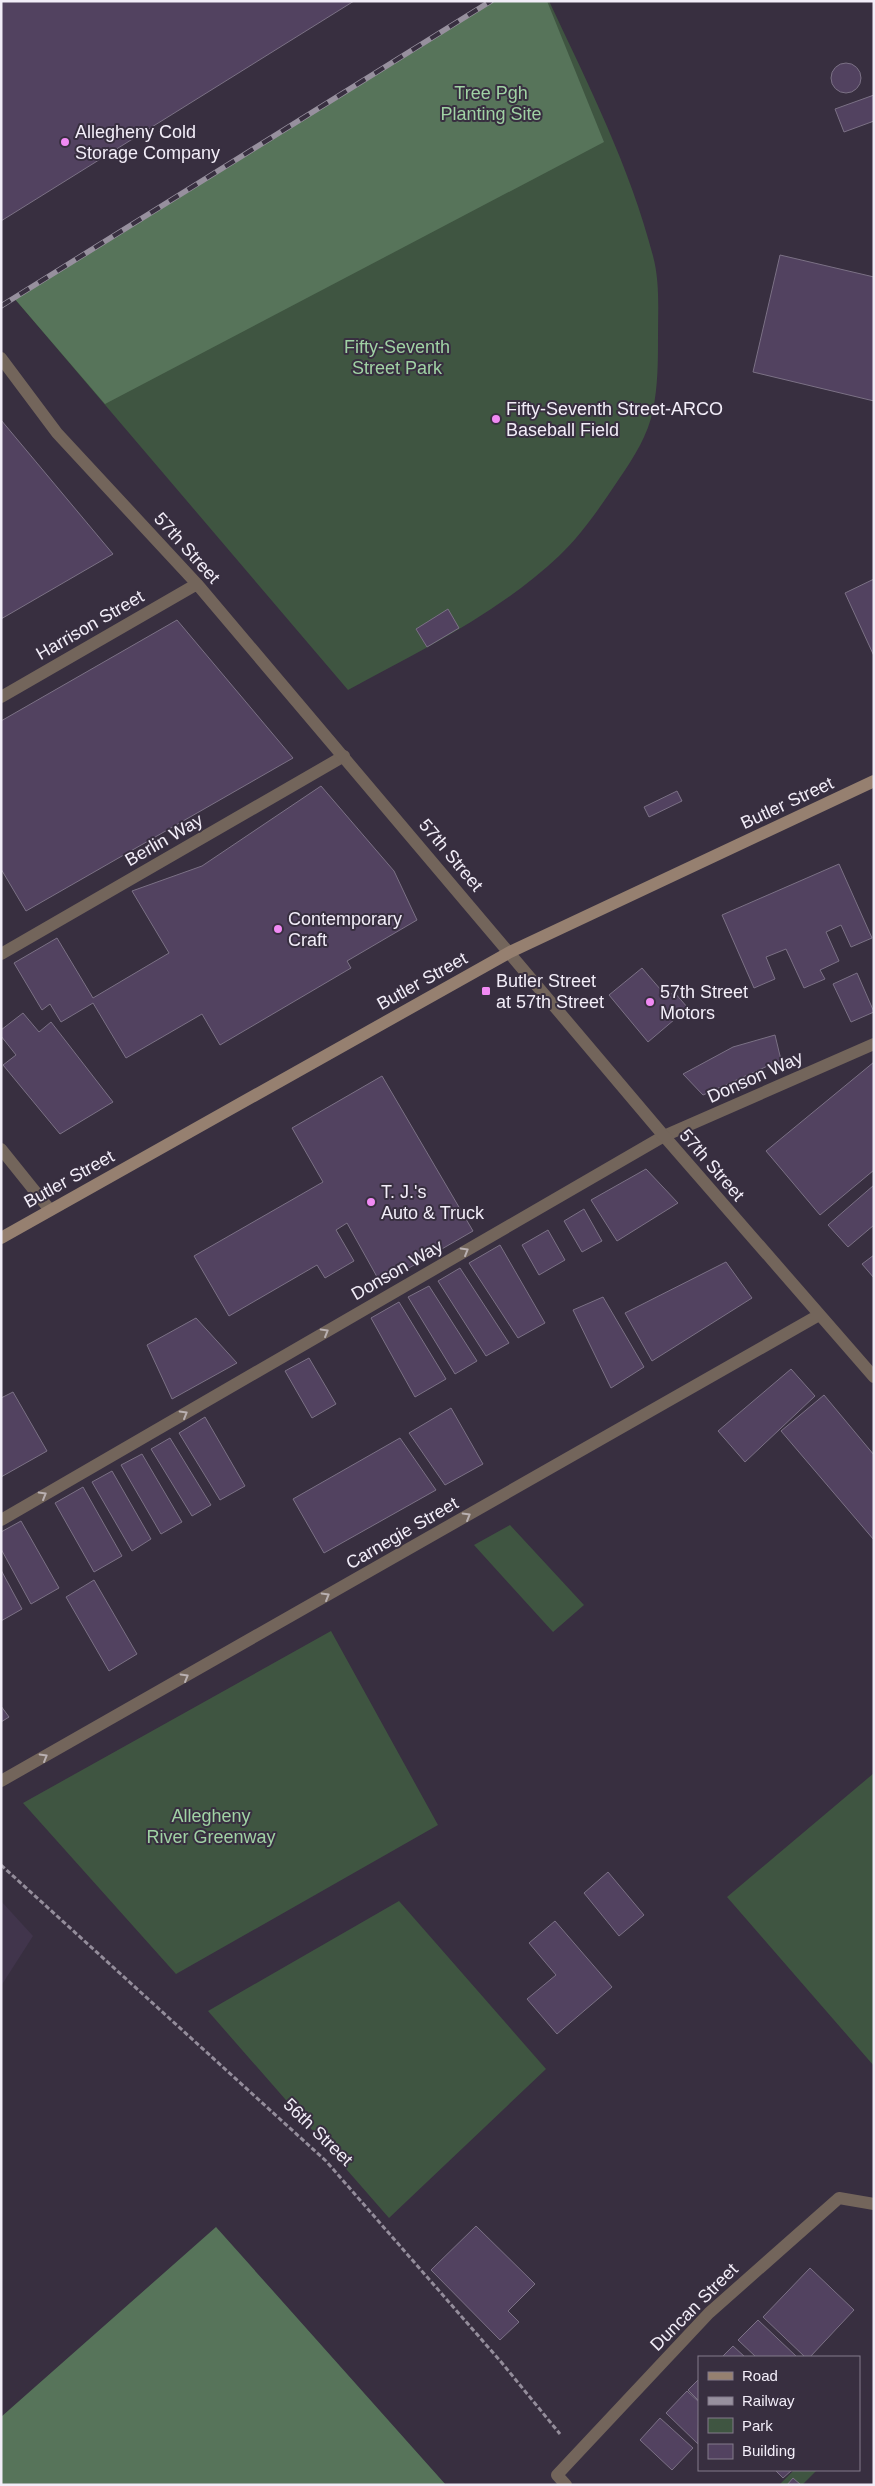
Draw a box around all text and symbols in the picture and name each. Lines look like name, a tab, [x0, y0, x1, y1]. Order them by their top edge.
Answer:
park label: Tree Pgh Planting Site	[440, 83, 542, 124]
place label: Allegheny Cold Storage Company	[75, 122, 220, 163]
marker: Allegheny Cold Storage Company	[59, 136, 71, 148]
park label: Fifty-Seventh Street Park	[344, 337, 450, 378]
place label: Fifty-Seventh Street-ARCO Baseball Field	[506, 399, 723, 440]
marker: Fifty-Seventh Street-ARCO Baseball Field	[490, 413, 502, 425]
street label: 57th Street	[150, 509, 224, 587]
street label: Harrison Street	[33, 586, 147, 664]
street label: Butler Street	[737, 773, 837, 833]
street label: Berlin Way	[122, 810, 206, 870]
street label: 57th Street	[415, 815, 487, 895]
place label: Contemporary Craft	[288, 909, 402, 950]
marker: Contemporary Craft	[272, 923, 284, 935]
street label: Butler Street	[373, 948, 471, 1014]
place label: Butler Street at 57th Street	[496, 971, 604, 1012]
place label: 57th Street Motors	[660, 982, 748, 1023]
marker: Butler Street at 57th Street	[480, 985, 492, 997]
marker: 57th Street Motors	[644, 996, 656, 1008]
street label: Donson Way	[704, 1047, 806, 1107]
street label: 57th Street	[676, 1125, 748, 1205]
street label: Butler Street	[20, 1146, 118, 1212]
place label: T. J.'s Auto & Truck	[381, 1182, 485, 1223]
marker: T. J.'s Auto & Truck	[365, 1196, 377, 1208]
street label: Donson Way	[348, 1236, 446, 1304]
one-way arrow	[460, 1247, 469, 1257]
one-way arrow	[319, 1329, 328, 1339]
one-way arrow	[179, 1410, 188, 1420]
one-way arrow	[38, 1492, 47, 1502]
street label: Carnegie Street	[342, 1493, 462, 1573]
one-way arrow	[462, 1512, 471, 1522]
one-way arrow	[321, 1593, 330, 1603]
one-way arrow	[179, 1673, 188, 1683]
one-way arrow	[38, 1753, 47, 1763]
park label: Allegheny River Greenway	[146, 1806, 276, 1847]
street label: 56th Street	[279, 2094, 357, 2170]
street label: Duncan Street	[646, 2259, 742, 2355]
legend	[698, 2356, 860, 2471]
text: Road	[742, 2367, 778, 2384]
text: Railway	[742, 2392, 795, 2409]
text: Park	[742, 2417, 773, 2434]
text: Building	[742, 2442, 795, 2459]

